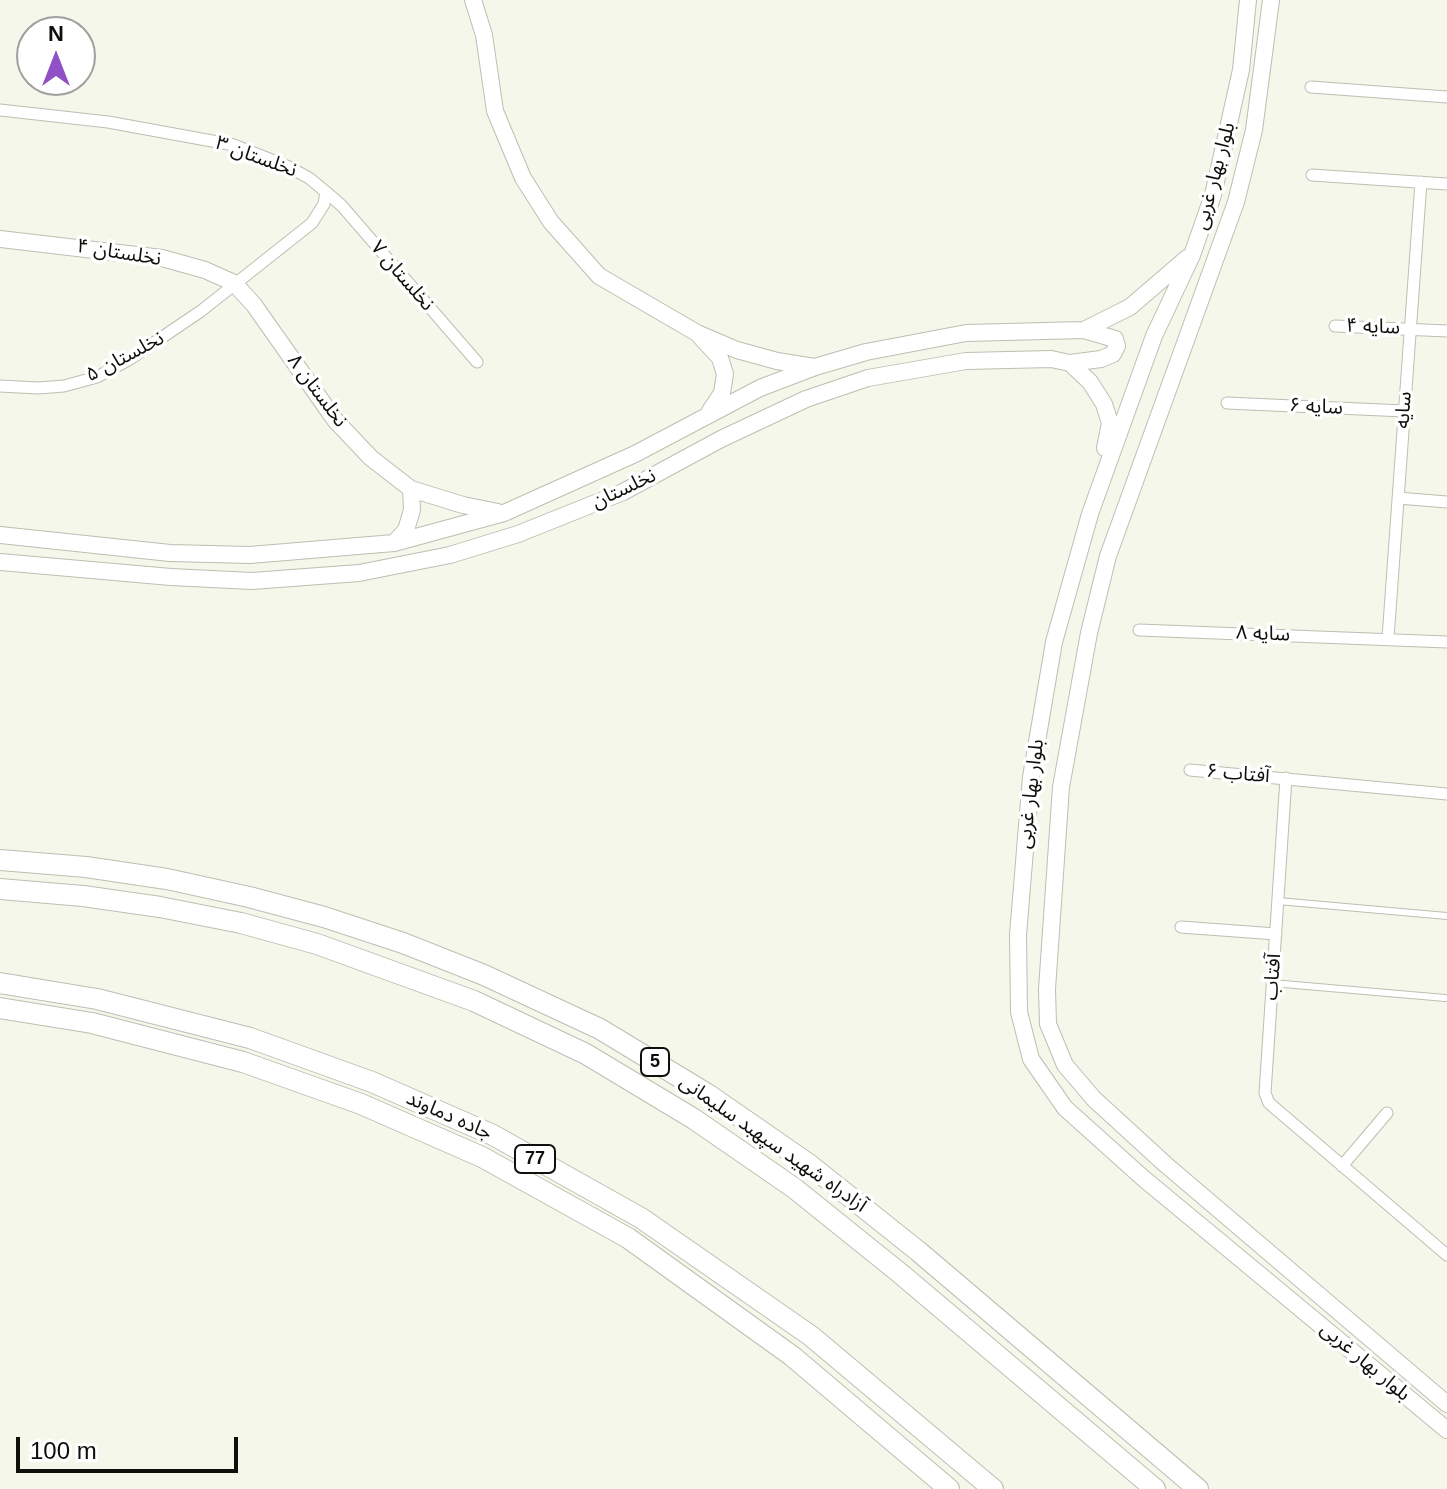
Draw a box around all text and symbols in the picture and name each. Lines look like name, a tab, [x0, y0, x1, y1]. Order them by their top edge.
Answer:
north arrow	[16, 16, 96, 96]
text: N	[48, 21, 64, 46]
street label: بلوار بهار غربی	[1189, 120, 1241, 232]
street label: نخلستان ۳	[212, 131, 300, 183]
street label: نخلستان ۴	[75, 234, 163, 272]
street label: نخلستان ۷	[365, 236, 439, 316]
street label: سایه ۴	[1345, 314, 1401, 340]
street label: نخلستان ۵	[82, 326, 168, 388]
street label: نخلستان ۸	[282, 350, 352, 432]
street label: سایه	[1391, 391, 1417, 429]
street label: سایه ۶	[1288, 394, 1344, 420]
street label: نخلستان	[588, 464, 660, 514]
street label: سایه ۸	[1235, 621, 1291, 647]
street label: بلوار بهار غربی	[1012, 738, 1050, 850]
street label: آفتاب ۶	[1205, 759, 1271, 789]
street label: آفتاب	[1259, 953, 1287, 1001]
road number: 5	[641, 1048, 669, 1076]
street label: آزادراه شهید سپهبد سلیمانی	[675, 1070, 871, 1218]
street label: جاده دماوند	[402, 1086, 496, 1146]
road number: 77	[515, 1145, 555, 1173]
street label: بلوار بهار غربی	[1315, 1317, 1415, 1407]
scale bar	[20, 1421, 242, 1471]
text: 100 m	[30, 1437, 97, 1464]

